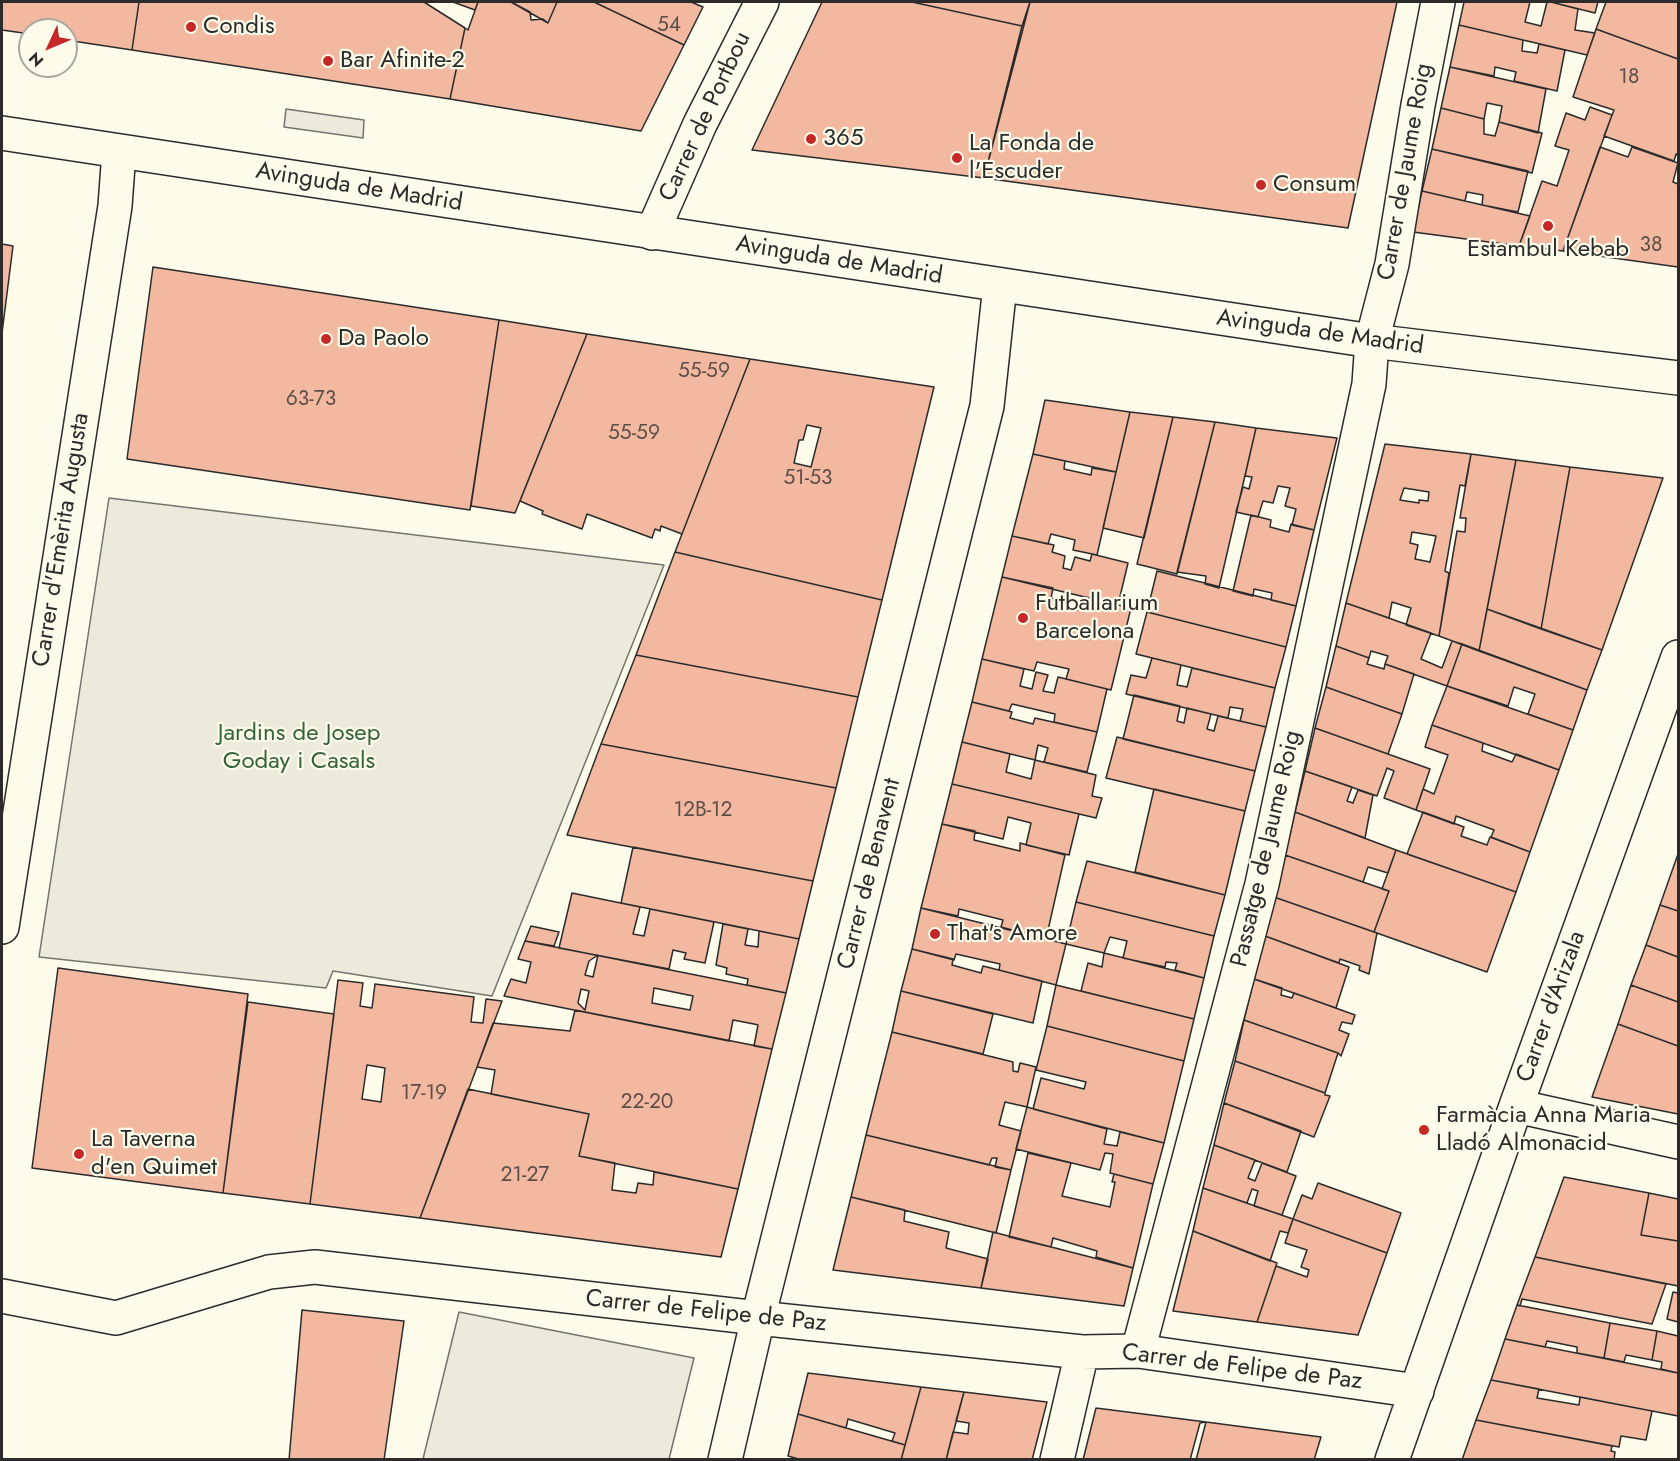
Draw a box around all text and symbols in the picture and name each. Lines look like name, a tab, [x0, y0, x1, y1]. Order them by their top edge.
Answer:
place label: Condis	[203, 13, 275, 41]
house number: 54	[657, 13, 681, 39]
north arrow	[18, 18, 78, 78]
marker: Condis	[184, 20, 198, 34]
street label: Carrer de Portbou	[654, 28, 758, 206]
text: N	[23, 47, 49, 72]
place label: Bar Afinite-2	[340, 47, 465, 75]
marker: Bar Afinite-2	[321, 54, 335, 68]
street label: Carrer de Jaume Roig	[1373, 61, 1439, 283]
house number: 18	[1619, 65, 1639, 91]
place label: 365	[823, 125, 863, 153]
place label: La Fonda de l'Escuder	[969, 130, 1094, 186]
marker: 365	[804, 132, 818, 146]
marker: La Fonda de l'Escuder	[950, 151, 964, 165]
street label: Avinguda de Madrid	[254, 157, 464, 219]
place label: Consum	[1273, 171, 1356, 199]
marker: Consum	[1254, 178, 1268, 192]
marker: Estambul Kebab	[1541, 219, 1555, 233]
street label: Avinguda de Madrid	[734, 230, 944, 292]
house number: 38	[1640, 233, 1662, 259]
place label: Estambul Kebab	[1467, 236, 1629, 264]
street label: Avinguda de Madrid	[1215, 304, 1425, 362]
place label: Da Paolo	[338, 325, 429, 353]
marker: Da Paolo	[319, 332, 333, 346]
house number: 55-59	[678, 359, 730, 385]
house number: 63-73	[286, 387, 336, 413]
street label: Carrer d'Emèrita Augusta	[28, 411, 96, 669]
house number: 55-59	[608, 421, 660, 447]
house number: 51-53	[783, 466, 833, 492]
place label: Futballarium Barcelona	[1035, 590, 1158, 646]
marker: Futballarium Barcelona	[1016, 611, 1030, 625]
park label: Jardins de Josep Goday i Casals	[218, 720, 380, 776]
street label: Passatge de Jaume Roig	[1226, 728, 1308, 970]
street label: Carrer de Benavent	[832, 776, 908, 972]
house number: 12B-12	[674, 798, 732, 824]
place label: That's Amore	[947, 920, 1077, 948]
marker: That's Amore	[928, 927, 942, 941]
street label: Carrer d'Arizala	[1511, 927, 1593, 1087]
house number: 17-19	[401, 1081, 447, 1107]
house number: 22-20	[621, 1090, 673, 1116]
place label: Farmàcia Anna Maria Lladó Almonacid	[1436, 1102, 1651, 1158]
marker: Farmàcia Anna Maria Lladó Almonacid	[1417, 1123, 1431, 1137]
place label: La Taverna d'en Quimet	[91, 1126, 217, 1182]
marker: La Taverna d'en Quimet	[72, 1147, 86, 1161]
house number: 21-27	[501, 1163, 549, 1189]
street label: Carrer de Felipe de Paz	[584, 1285, 828, 1339]
street label: Carrer de Felipe de Paz	[1120, 1339, 1364, 1397]

